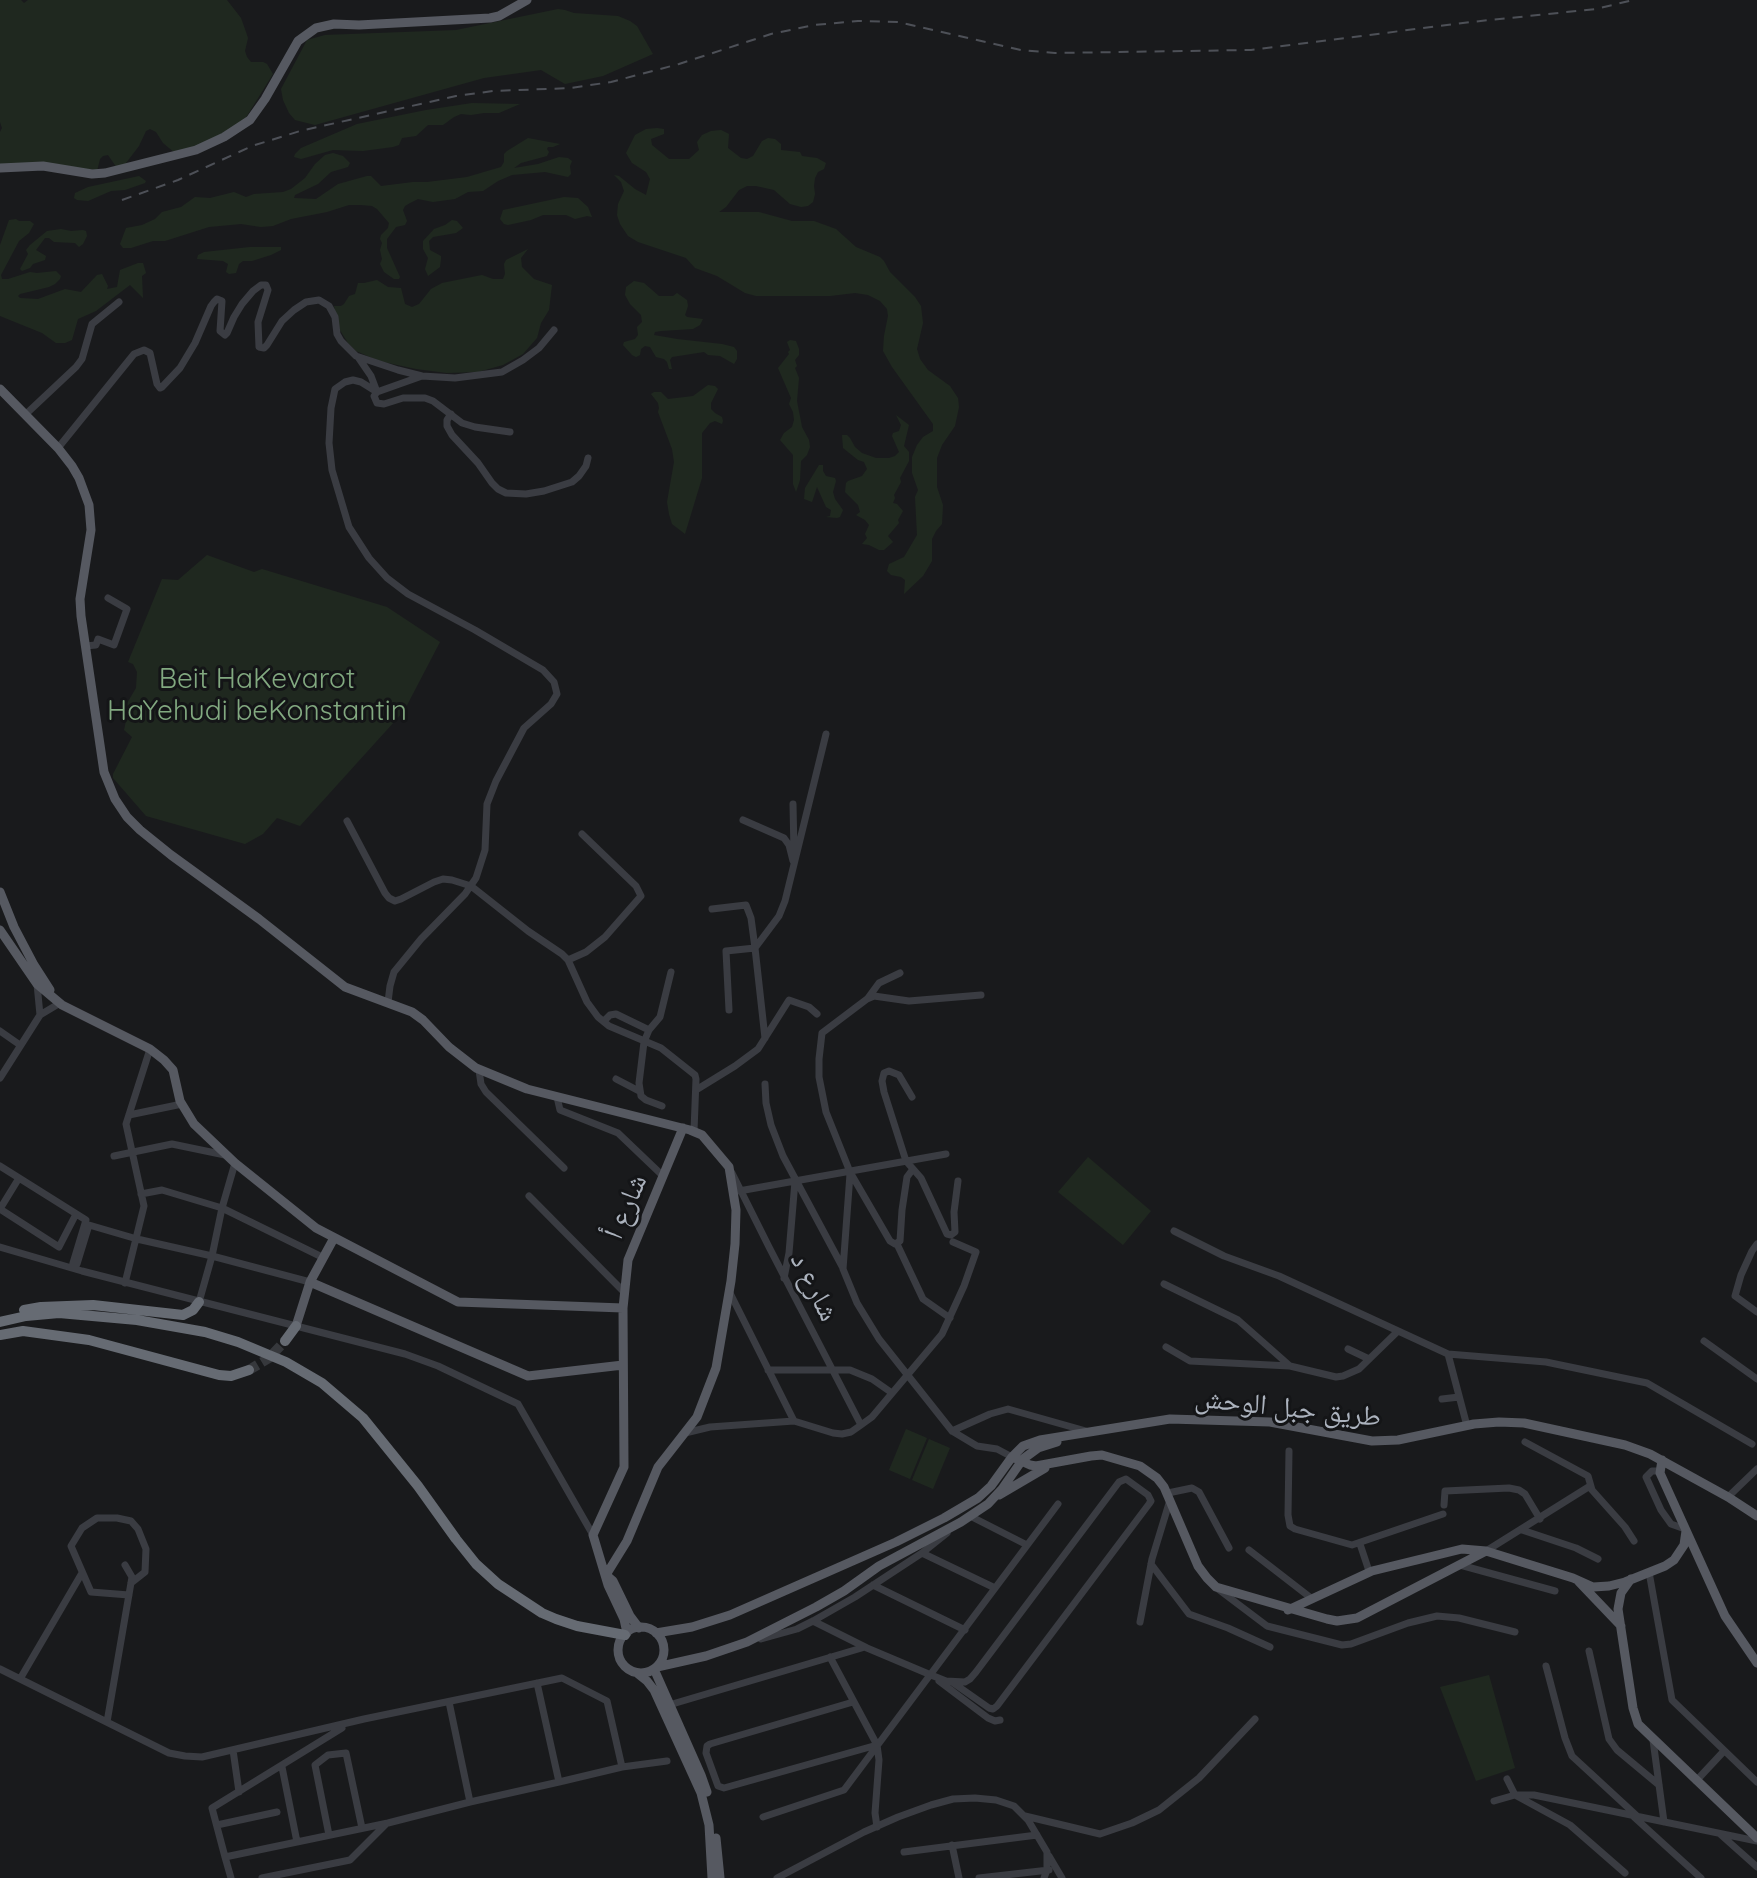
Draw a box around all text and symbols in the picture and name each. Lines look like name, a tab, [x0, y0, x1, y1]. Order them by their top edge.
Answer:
park label: Beit HaKevarot HaYehudi beKonstantin	[107, 663, 407, 729]
street label: شارع أ	[597, 1169, 655, 1245]
street label: شارع د	[783, 1247, 845, 1327]
street label: طريق جبل الوحش	[1193, 1382, 1383, 1434]

